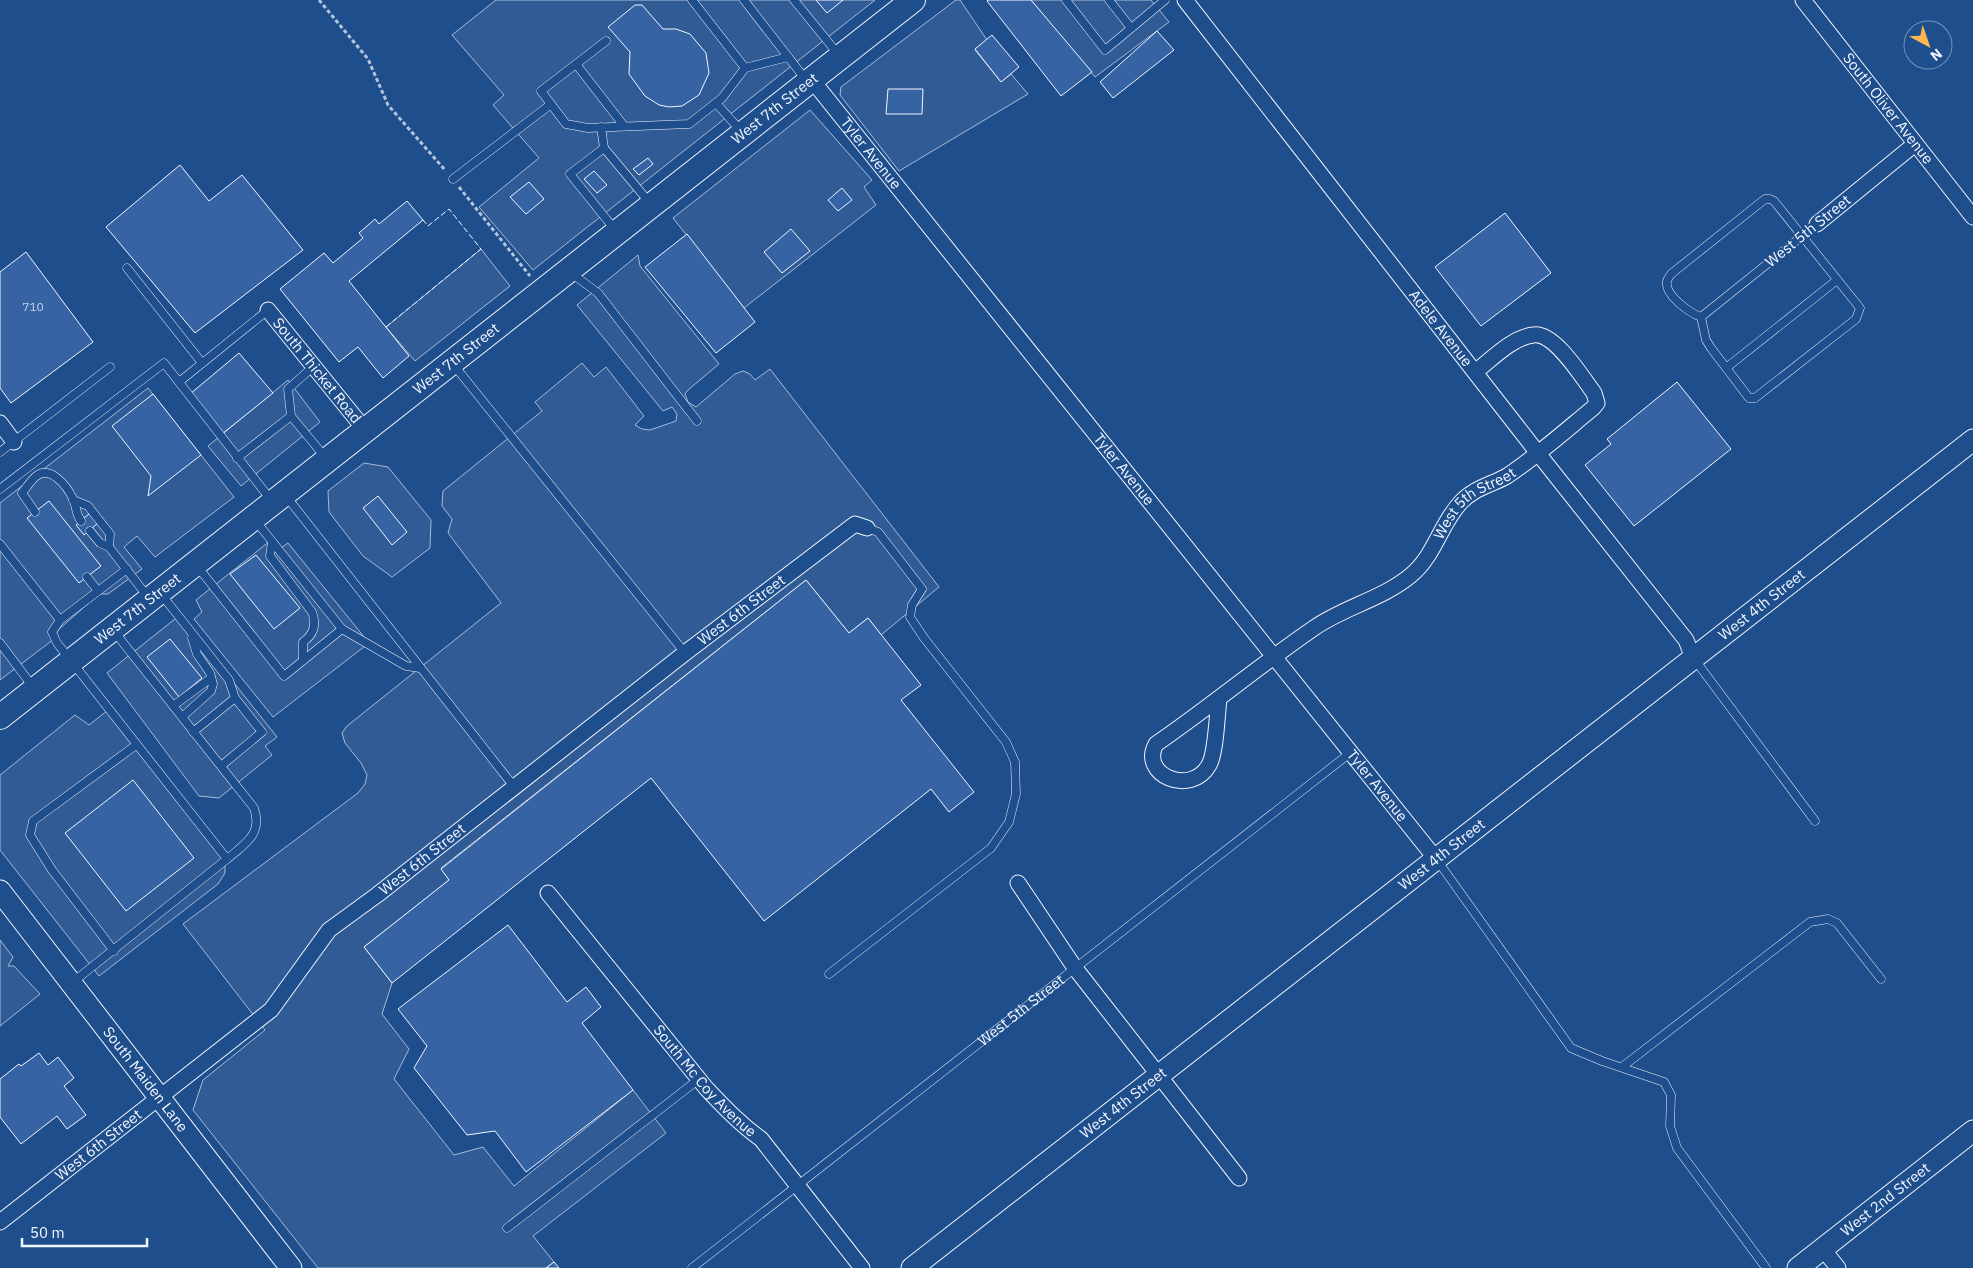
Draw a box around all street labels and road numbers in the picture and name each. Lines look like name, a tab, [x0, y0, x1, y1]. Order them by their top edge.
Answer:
street label: South Oliver Avenue	[1839, 49, 1938, 168]
street label: West 7th Street	[727, 68, 822, 148]
street label: Tyler Avenue	[837, 113, 906, 193]
street label: West 5th Street	[1761, 190, 1854, 271]
street label: Adele Avenue	[1405, 286, 1477, 370]
street label: South Thicket Road	[269, 314, 366, 427]
street label: West 7th Street	[409, 318, 503, 398]
street label: Tyler Avenue	[1090, 429, 1159, 509]
street label: West 5th Street	[1429, 463, 1519, 542]
street label: West 4th Street	[1714, 565, 1809, 644]
street label: West 7th Street	[90, 569, 184, 648]
street label: West 6th Street	[694, 570, 789, 649]
street label: Tyler Avenue	[1343, 745, 1412, 825]
street label: West 4th Street	[1394, 814, 1489, 894]
street label: West 6th Street	[375, 819, 469, 899]
street label: West 5th Street	[974, 970, 1068, 1050]
street label: South Mc Coy Avenue	[650, 1021, 760, 1141]
street label: South Maiden Lane	[99, 1023, 193, 1136]
street label: West 4th Street	[1076, 1063, 1170, 1142]
street label: West 6th Street	[51, 1105, 145, 1184]
street label: West 2nd Street	[1837, 1158, 1934, 1240]

